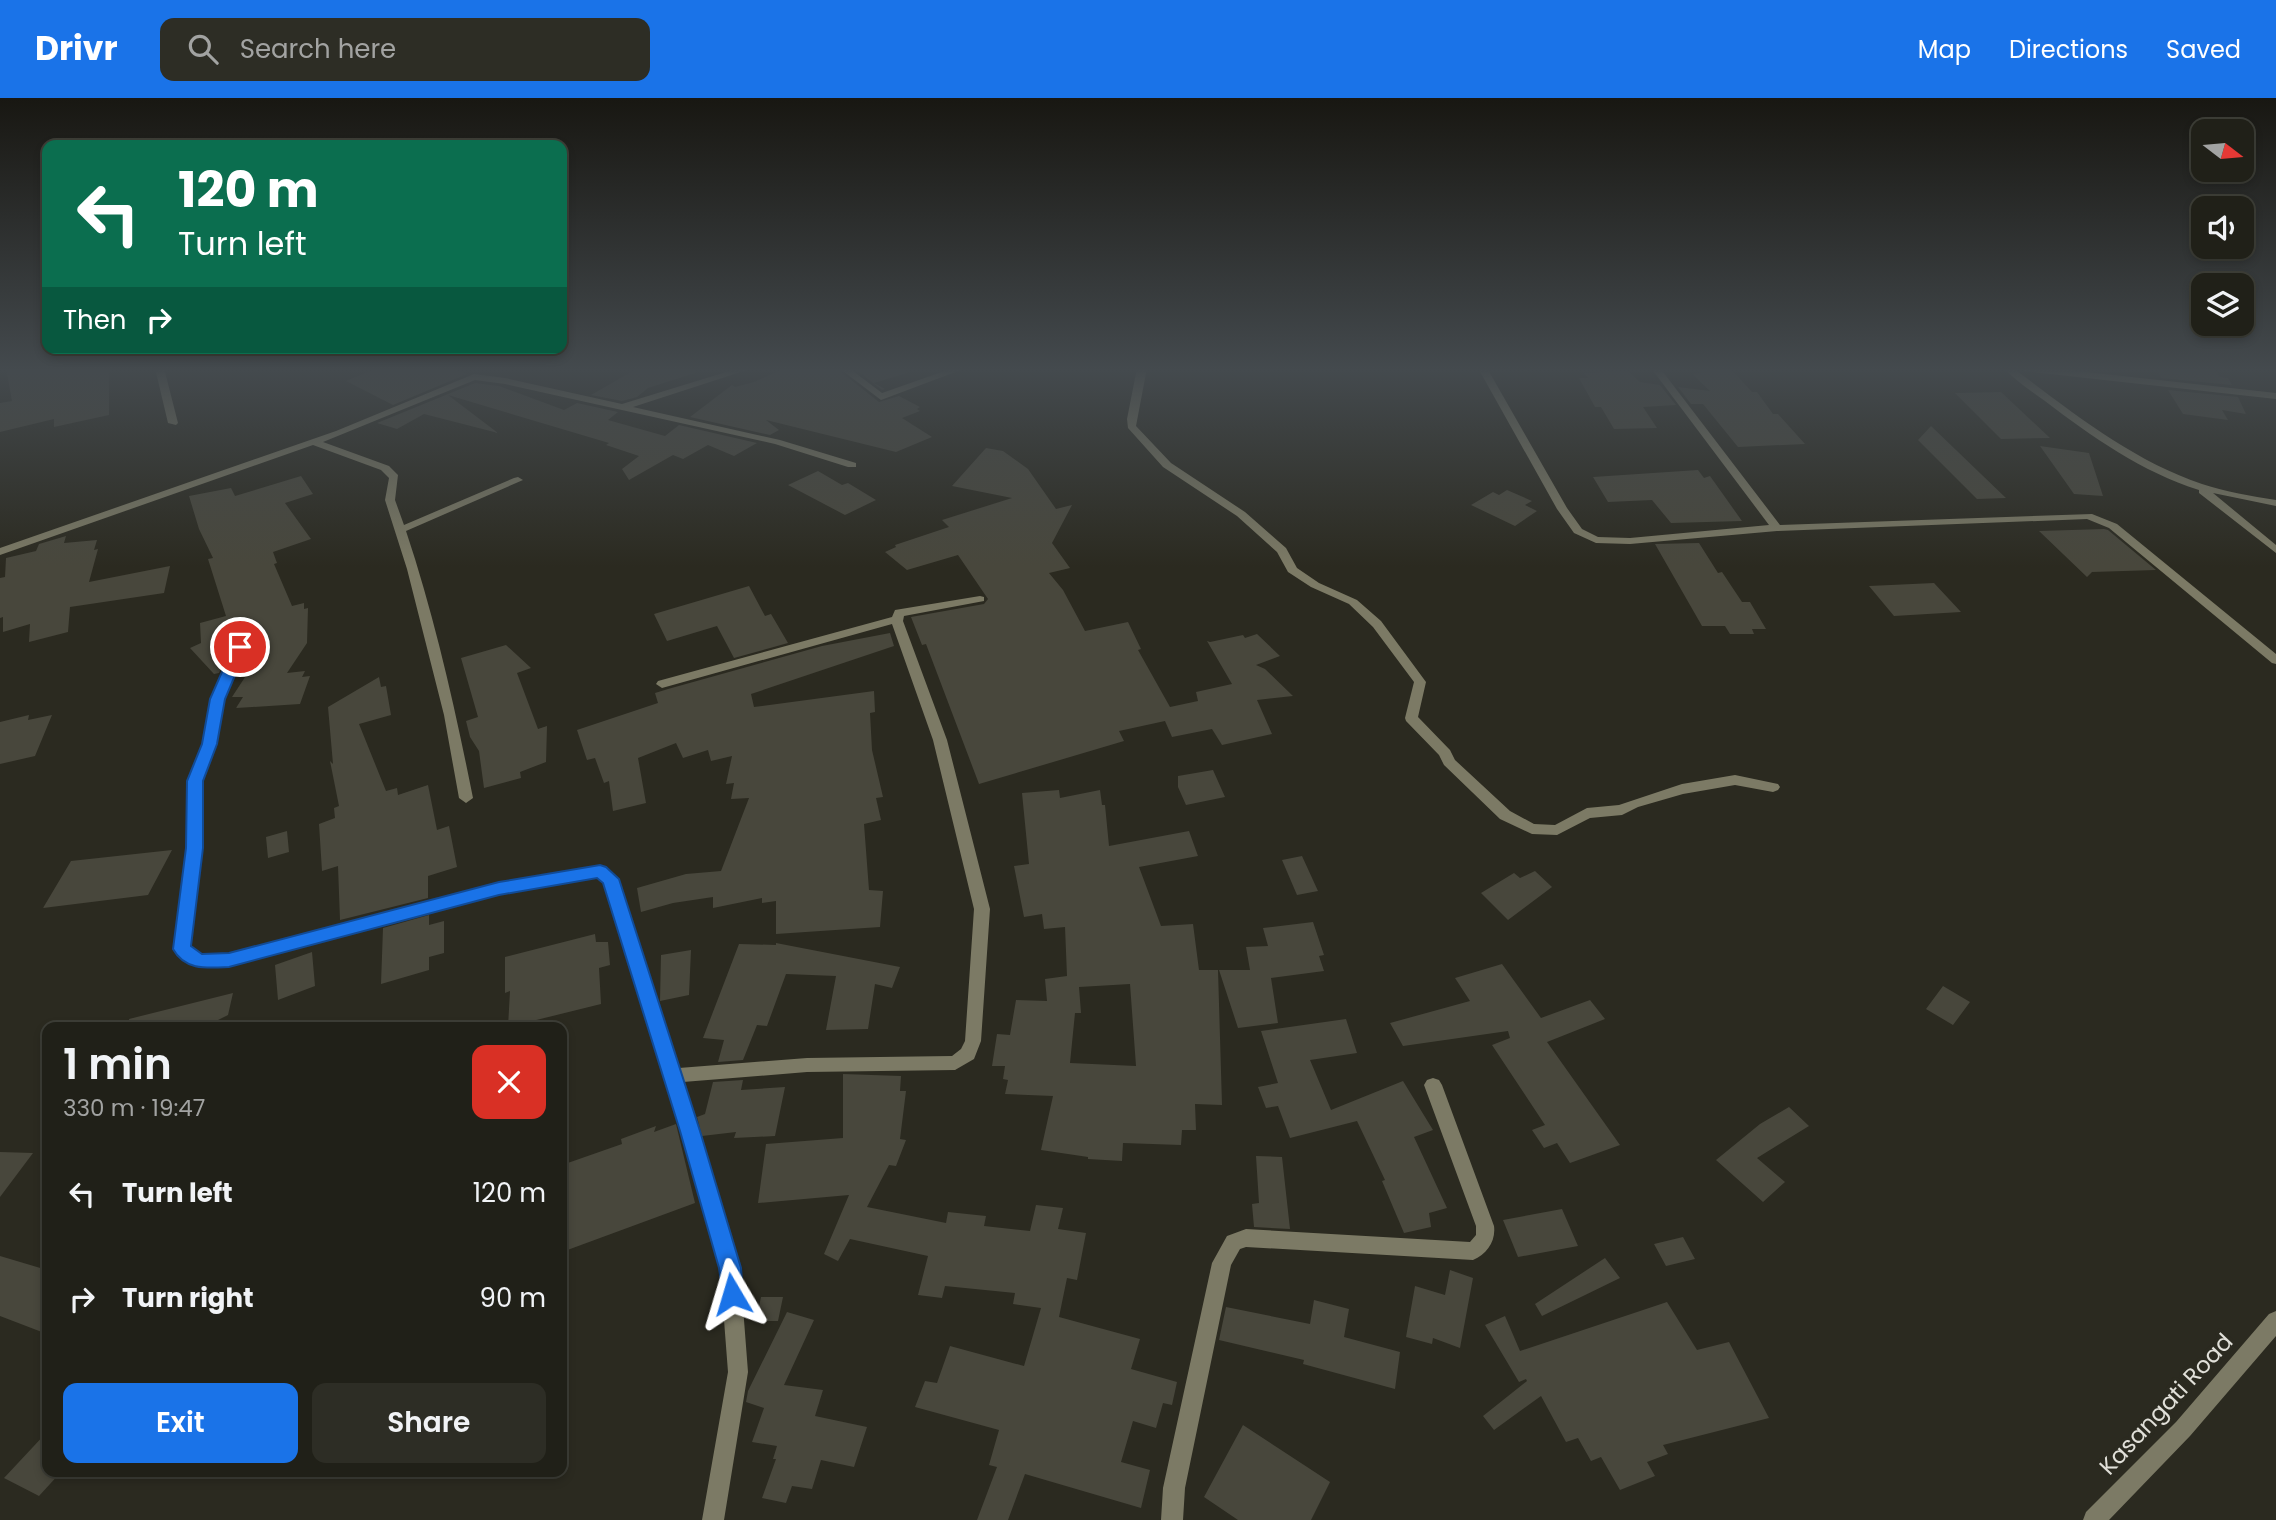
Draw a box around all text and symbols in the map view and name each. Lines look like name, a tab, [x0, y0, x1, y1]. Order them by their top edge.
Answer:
search box	[160, 18, 650, 81]
text: Drivr	[35, 25, 118, 72]
icon: search	[184, 30, 222, 68]
text: Search here	[240, 31, 396, 67]
text: Map	[1918, 33, 1971, 66]
text: Directions	[2009, 33, 2128, 66]
text: Saved	[2166, 33, 2241, 66]
north arrow	[2191, 119, 2254, 182]
map controls	[2191, 119, 2254, 336]
text: 120 m	[178, 156, 319, 224]
icon: left	[63, 168, 154, 259]
button: sound	[2191, 196, 2254, 259]
text: Turn left	[178, 221, 307, 266]
button: layers	[2191, 273, 2254, 336]
icon: right	[140, 301, 178, 339]
text: Then	[63, 302, 126, 338]
pin	[210, 617, 270, 677]
icon: arrive	[221, 628, 259, 666]
text: 1 min	[63, 1035, 172, 1094]
button: close	[472, 1045, 546, 1119]
text: 330 m · 19:47	[63, 1092, 205, 1124]
icon: left	[63, 1175, 101, 1213]
text: Turn left	[122, 1175, 233, 1211]
text: 120 m	[473, 1175, 546, 1211]
position arrow	[695, 1257, 769, 1331]
icon: right	[63, 1280, 101, 1318]
text: Turn right	[122, 1280, 254, 1316]
text: 90 m	[480, 1280, 546, 1316]
street label: Kasangati Road	[2092, 1326, 2240, 1482]
button: Exit	[63, 1383, 298, 1463]
button: Share	[312, 1383, 546, 1463]

